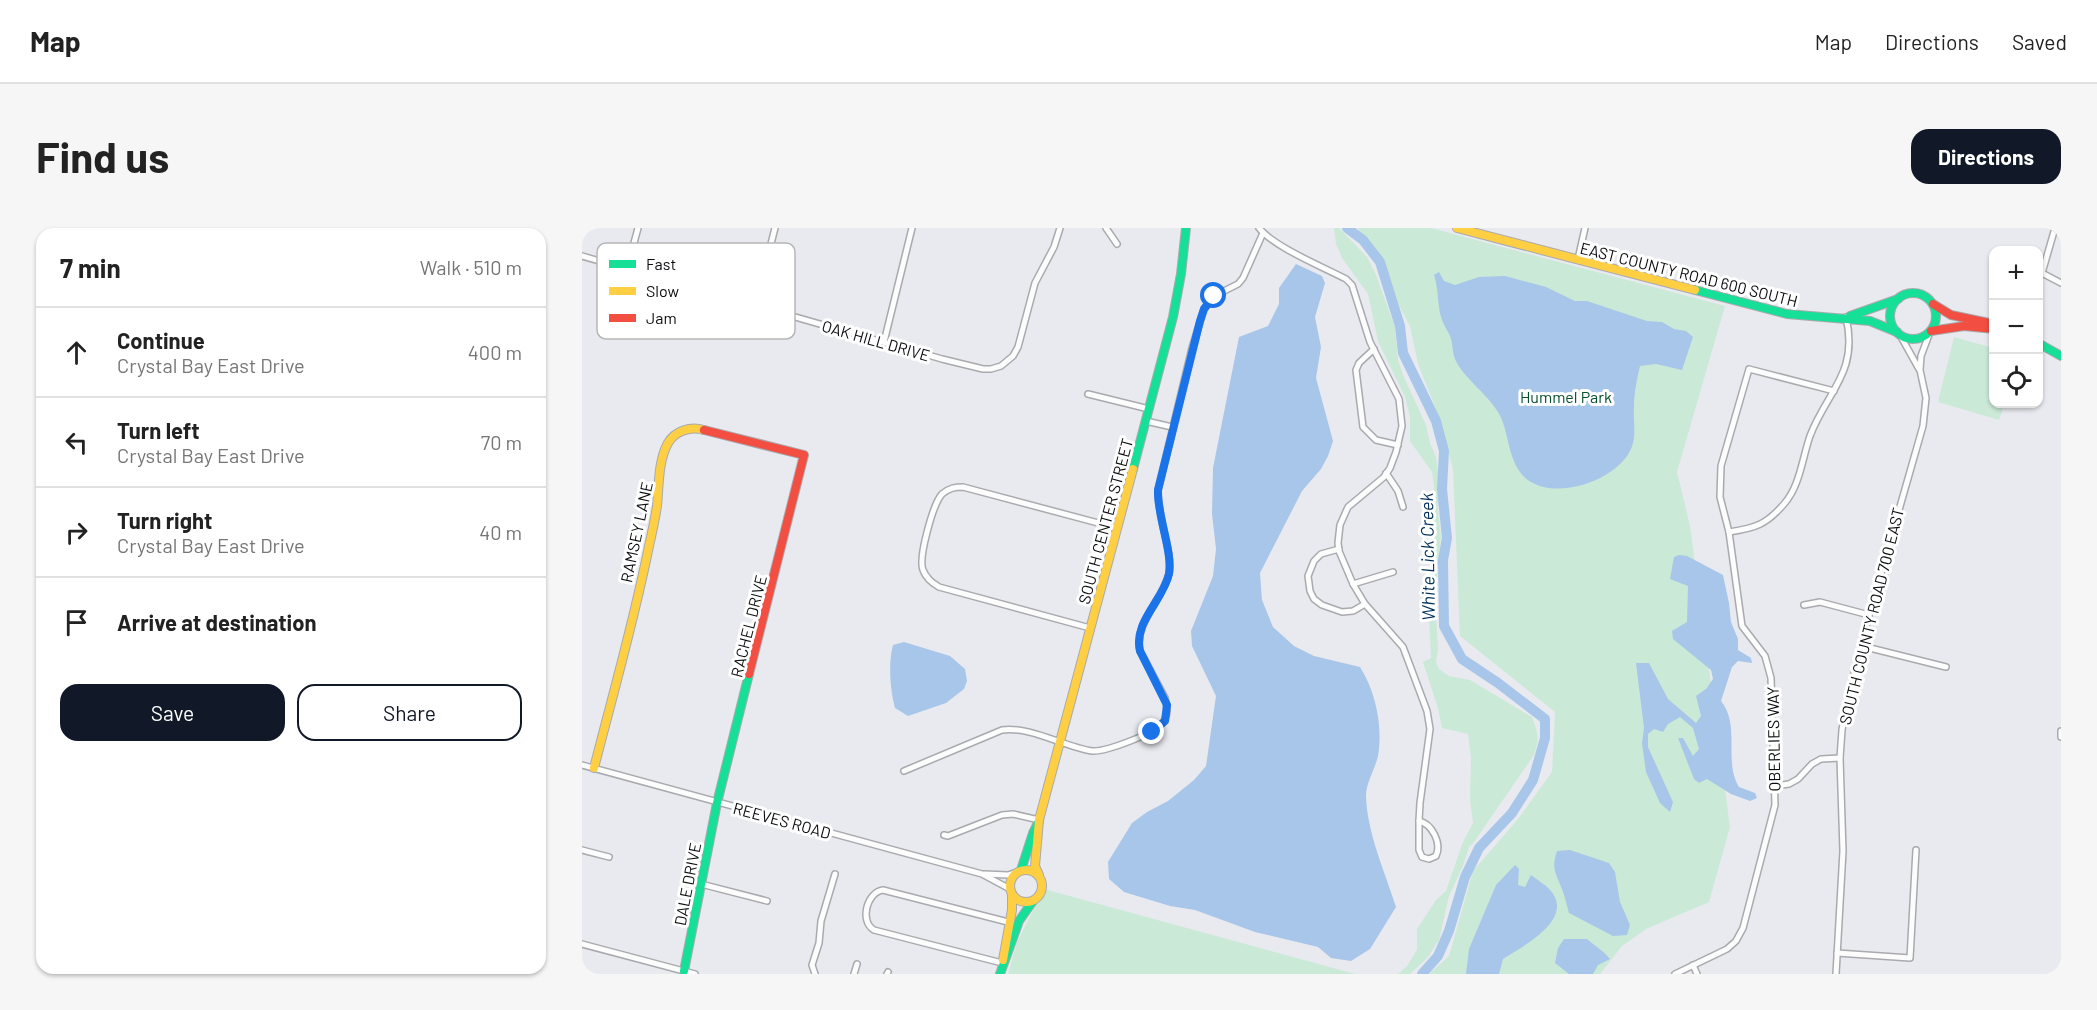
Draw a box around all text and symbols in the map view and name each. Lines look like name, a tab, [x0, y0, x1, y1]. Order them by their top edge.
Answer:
text: Map	[30, 24, 81, 58]
text: Map	[1815, 29, 1852, 54]
text: Directions	[1885, 29, 1979, 54]
text: Saved	[2012, 29, 2067, 54]
button: Directions	[1911, 129, 2061, 184]
text: Find us	[36, 131, 169, 181]
street label: EAST COUNTY ROAD 600 SOUTH	[1578, 238, 1800, 310]
legend	[597, 243, 795, 339]
map controls	[1989, 246, 2043, 408]
button: +	[1989, 246, 2043, 300]
text: 7 min	[60, 252, 121, 283]
text: Fast	[646, 254, 676, 273]
text: Walk · 510 m	[420, 255, 522, 279]
text: Slow	[646, 281, 679, 300]
route start	[1200, 282, 1226, 308]
button: −	[1989, 300, 2043, 354]
text: Jam	[646, 308, 677, 327]
street label: OAK HILL DRIVE	[820, 316, 932, 364]
text: Continue	[117, 327, 205, 353]
icon: ahead	[60, 336, 93, 369]
text: 400 m	[468, 340, 522, 364]
text: Crystal Bay East Drive	[117, 353, 305, 377]
button: locate	[1989, 354, 2043, 408]
park label: Hummel Park	[1520, 387, 1612, 406]
text: Turn left	[117, 417, 200, 443]
icon: left	[60, 426, 93, 459]
text: 70 m	[481, 430, 522, 454]
street label: SOUTH CENTER STREET	[1074, 436, 1136, 606]
text: Crystal Bay East Drive	[117, 443, 305, 467]
street label: RAMSEY LANE	[616, 480, 656, 584]
water label: White Lick Creek	[1415, 493, 1439, 621]
street label: SOUTH COUNTY ROAD 700 EAST	[1835, 506, 1907, 726]
text: Turn right	[117, 507, 212, 533]
icon: right	[60, 516, 93, 549]
text: 40 m	[479, 520, 522, 544]
text: Crystal Bay East Drive	[117, 533, 305, 557]
street label: RACHEL DRIVE	[726, 573, 770, 679]
icon: arrive	[60, 606, 93, 639]
text: Arrive at destination	[117, 609, 316, 635]
button: Save	[60, 684, 285, 741]
button: Share	[297, 684, 522, 741]
street label: OBERLIES WAY	[1763, 686, 1783, 792]
route end	[1138, 718, 1164, 744]
street label: REEVES ROAD	[731, 798, 833, 842]
street label: DALE DRIVE	[670, 841, 704, 927]

